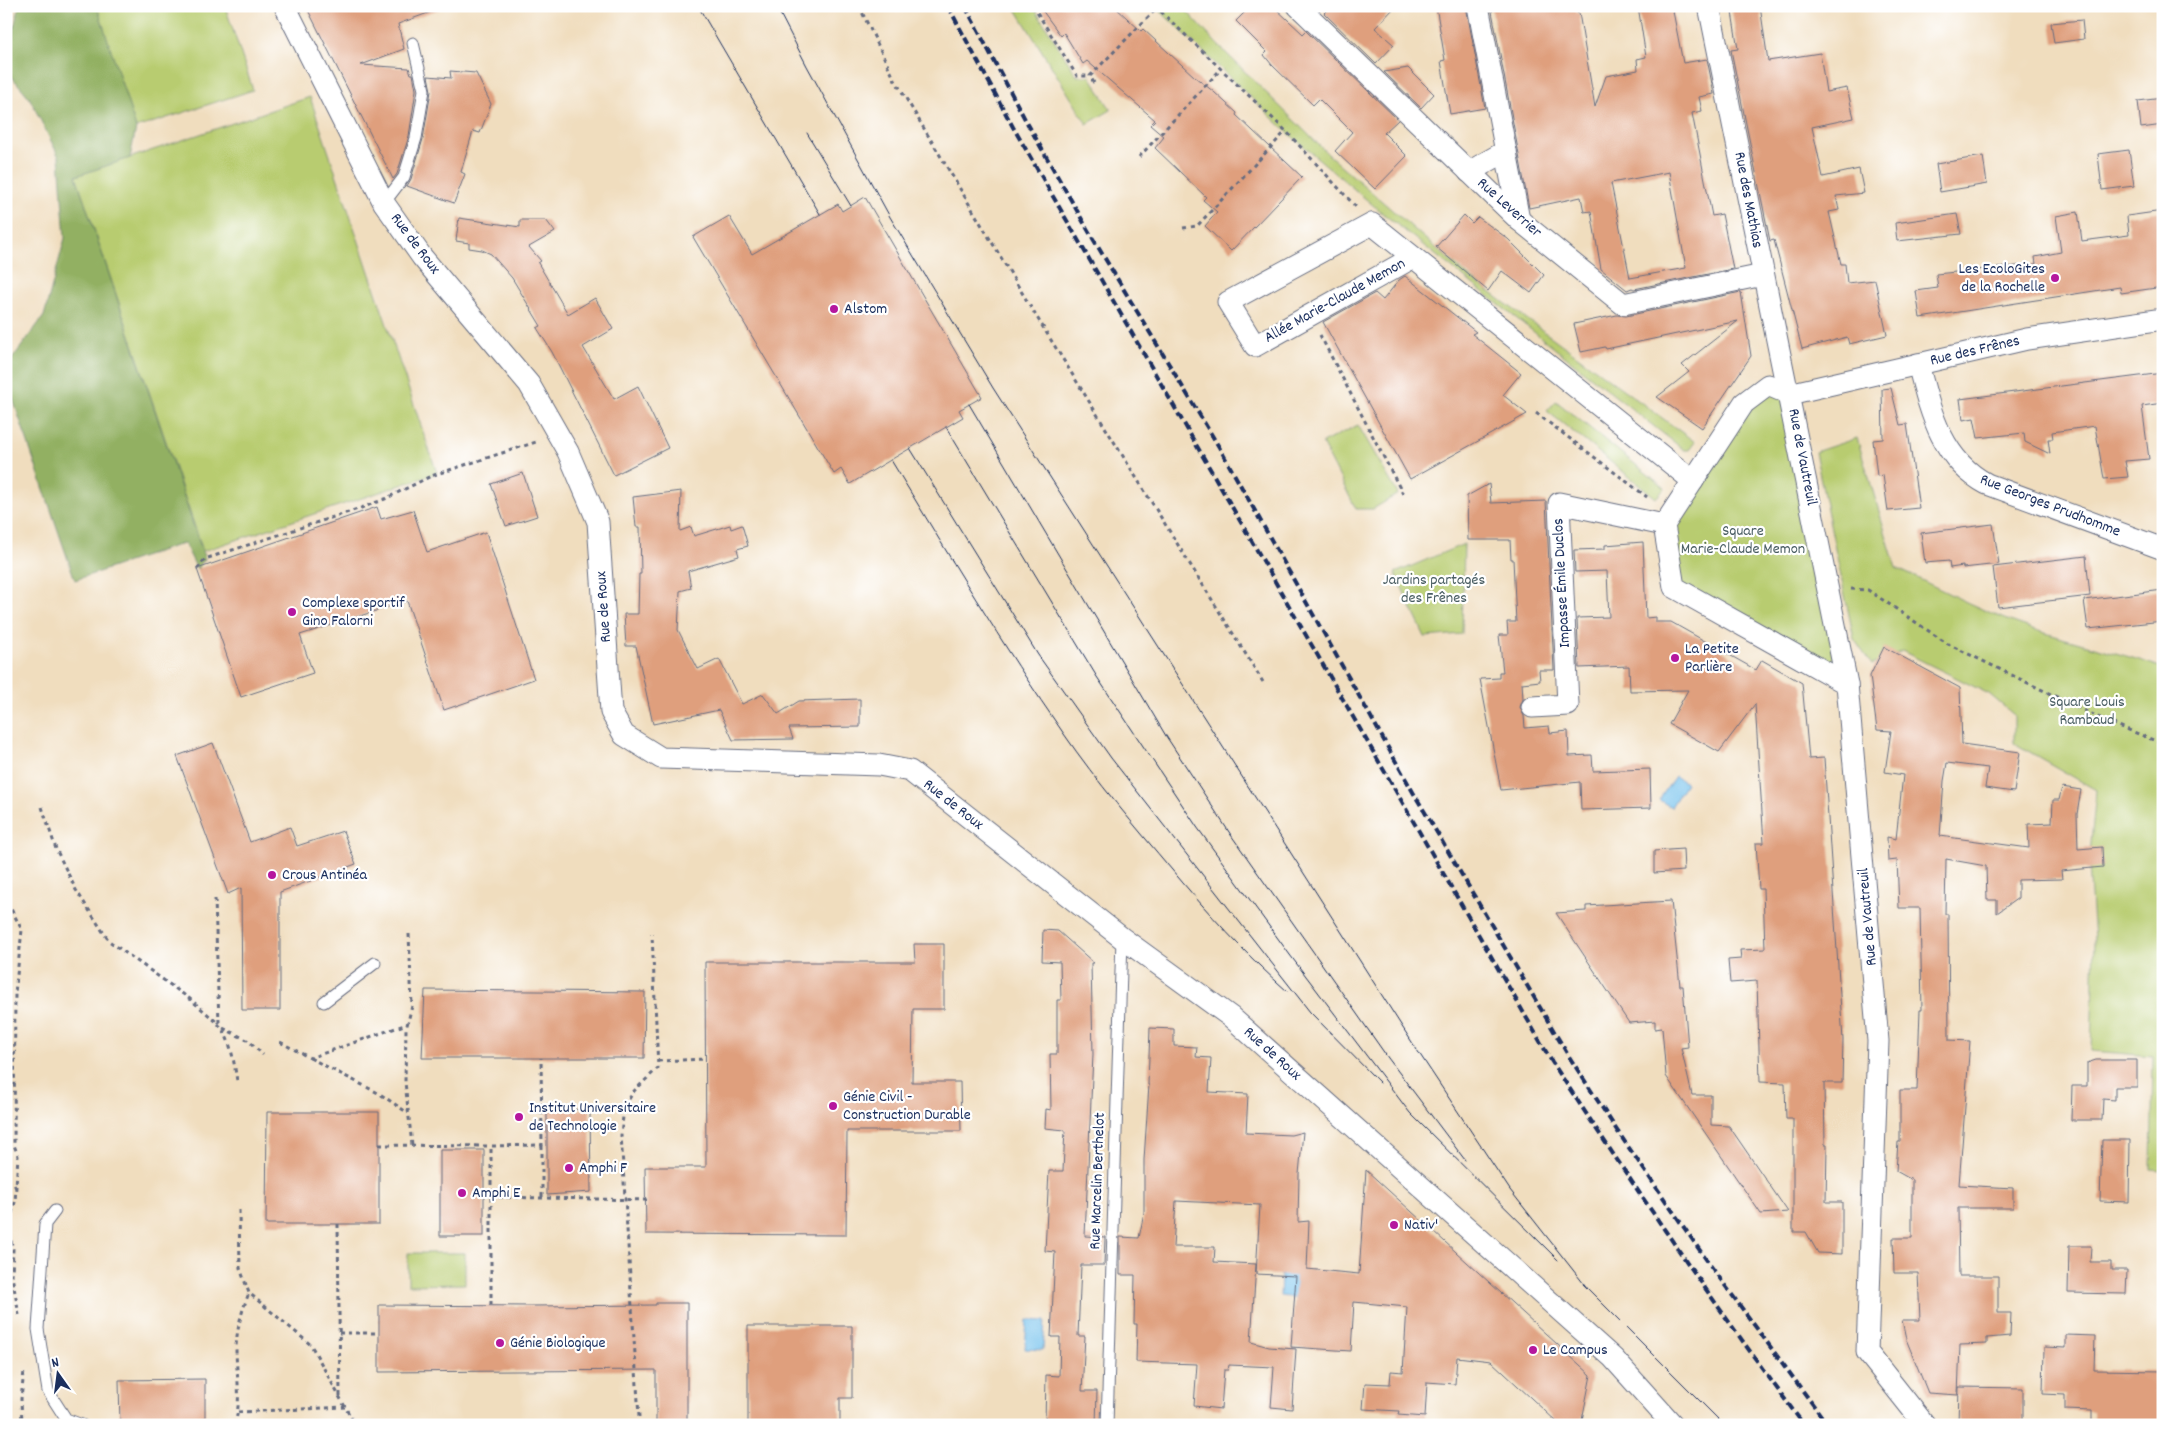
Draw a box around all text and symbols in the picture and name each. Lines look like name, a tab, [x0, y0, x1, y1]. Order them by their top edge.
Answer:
street label: Rue des Mathias	[1727, 150, 1769, 250]
street label: Rue Leverrier	[1471, 173, 1547, 244]
street label: Rue de Roux	[384, 209, 446, 279]
street label: Allée Marie-Claude Memon	[1260, 253, 1410, 349]
place label: Les EcoloGites de la Rochelle	[1959, 258, 2045, 299]
marker: Les EcoloGites de la Rochelle	[2049, 272, 2061, 284]
place label: Alstom	[844, 298, 887, 321]
marker: Alstom	[828, 303, 840, 315]
street label: Rue des Frênes	[1928, 329, 2022, 372]
street label: Rue de Vautreuil	[1781, 407, 1823, 508]
street label: Rue Georges Prudhomme	[1976, 469, 2124, 543]
street label: Impasse Émile Duclos	[1547, 517, 1577, 648]
park label: Square Marie-Claude Memon	[1681, 520, 1805, 561]
park label: Jardins partagés des Frênes	[1383, 569, 1485, 610]
street label: Rue de Roux	[590, 571, 618, 643]
place label: Complexe sportif Gino Falorni	[302, 592, 405, 633]
marker: Complexe sportif Gino Falorni	[286, 606, 298, 618]
place label: La Petite Parlière	[1685, 638, 1739, 679]
marker: La Petite Parlière	[1669, 652, 1681, 664]
park label: Square Louis Rambaud	[2049, 691, 2125, 732]
street label: Rue de Roux	[918, 774, 988, 836]
place label: Crous Antinéa	[282, 864, 368, 887]
street label: Rue de Vautreuil	[1852, 867, 1884, 967]
marker: Crous Antinéa	[266, 869, 278, 881]
street label: Rue de Roux	[1238, 1022, 1306, 1086]
place label: Génie Civil - Construction Durable	[843, 1086, 971, 1127]
place label: Institut Universitaire de Technologie	[529, 1097, 656, 1138]
marker: Génie Civil - Construction Durable	[827, 1100, 839, 1112]
marker: Institut Universitaire de Technologie	[513, 1111, 525, 1123]
street label: Rue Marcelin Berthelot	[1084, 1112, 1112, 1250]
place label: Amphi F	[579, 1157, 627, 1180]
marker: Amphi F	[563, 1162, 575, 1174]
place label: Amphi E	[472, 1182, 521, 1205]
marker: Amphi E	[456, 1187, 468, 1199]
place label: Nativ'	[1404, 1214, 1438, 1237]
marker: Nativ'	[1388, 1219, 1400, 1231]
place label: Génie Biologique	[510, 1332, 606, 1355]
marker: Génie Biologique	[494, 1337, 506, 1349]
place label: Le Campus	[1543, 1339, 1608, 1362]
marker: Le Campus	[1527, 1344, 1539, 1356]
north arrow	[32, 1348, 82, 1398]
text: N	[50, 1353, 61, 1374]

